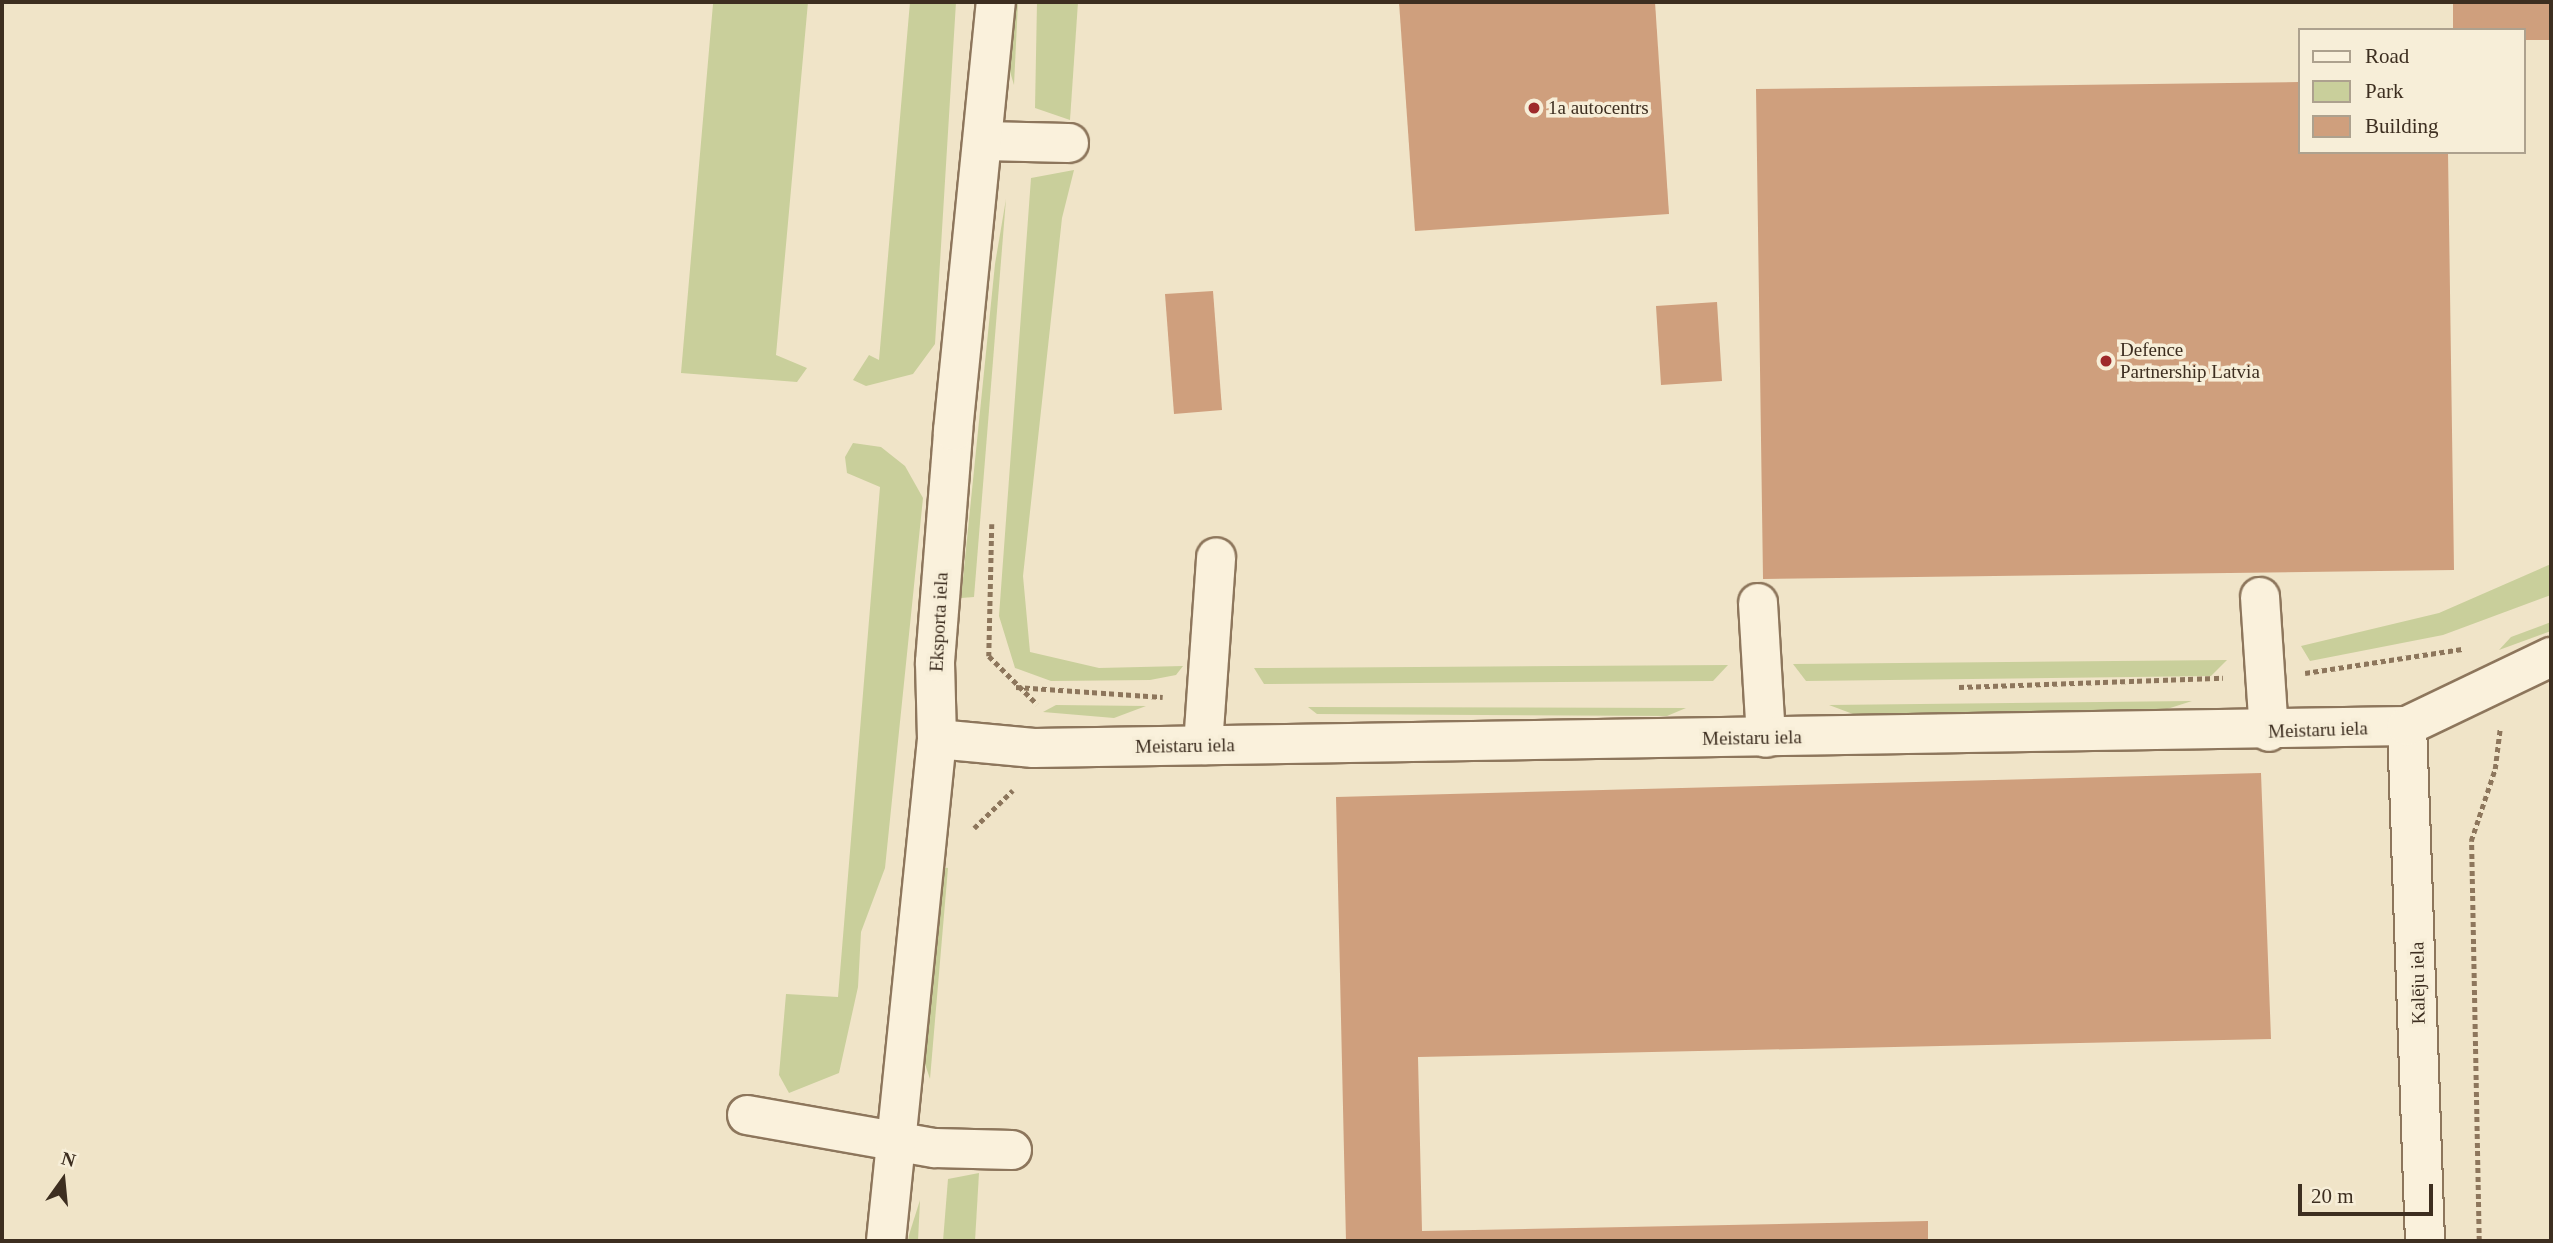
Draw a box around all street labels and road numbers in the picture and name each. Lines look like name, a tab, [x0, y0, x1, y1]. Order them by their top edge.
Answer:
street label: Eksporta iela	[925, 572, 953, 672]
street label: Meistaru iela	[2268, 717, 2368, 743]
street label: Meistaru iela	[1702, 726, 1802, 750]
street label: Meistaru iela	[1135, 734, 1235, 758]
street label: Kalēju iela	[2406, 941, 2430, 1025]

